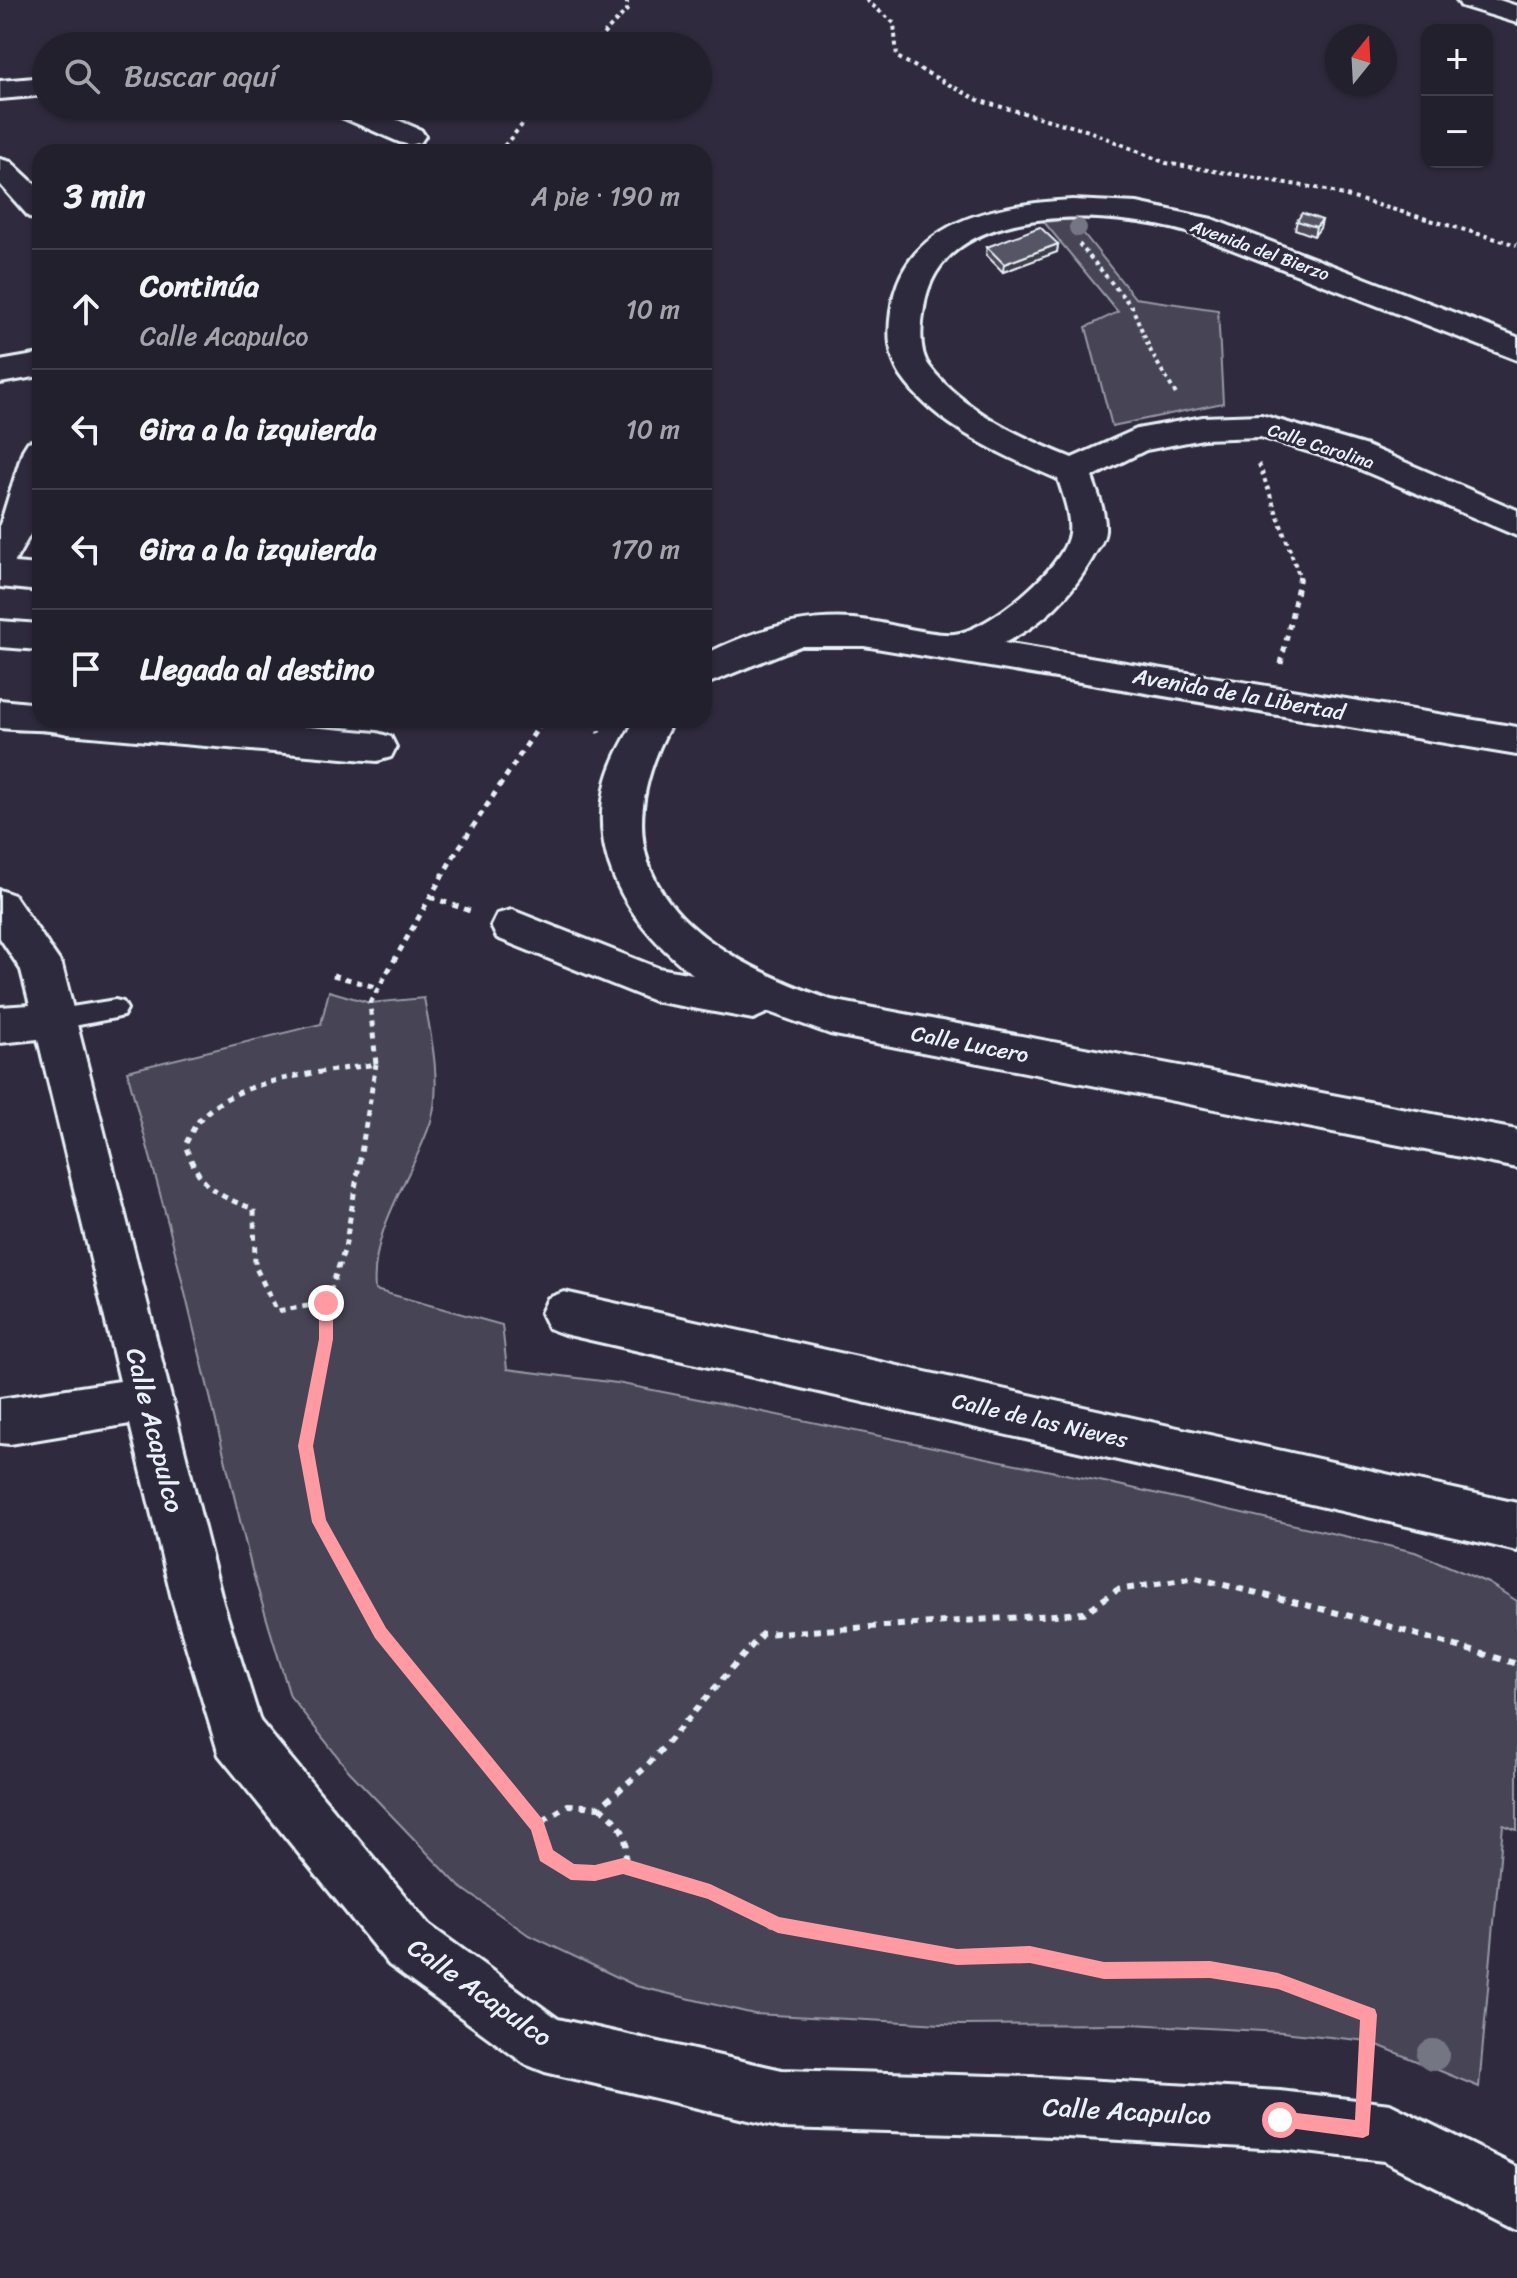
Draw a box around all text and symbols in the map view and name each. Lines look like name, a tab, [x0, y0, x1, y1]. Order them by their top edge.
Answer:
north arrow	[1325, 24, 1397, 96]
map controls	[1421, 24, 1493, 168]
button: +	[1421, 24, 1493, 96]
search box	[32, 32, 712, 120]
text: Buscar aquí	[124, 49, 277, 103]
icon: search	[60, 54, 104, 98]
button: −	[1421, 96, 1493, 168]
text: 3 min	[64, 166, 145, 226]
text: A pie · 190 m	[531, 173, 680, 219]
street label: Avenida del Bierzo	[1185, 210, 1334, 290]
text: Continúa	[140, 259, 259, 313]
text: 10 m	[626, 286, 680, 332]
icon: ahead	[64, 287, 108, 331]
text: Calle Acapulco	[140, 313, 309, 359]
text: Gira a la izquierda	[140, 402, 377, 456]
text: 10 m	[626, 406, 680, 452]
icon: left	[64, 407, 108, 451]
street label: Calle Carolina	[1264, 414, 1378, 478]
text: Gira a la izquierda	[140, 522, 377, 576]
text: 170 m	[611, 526, 680, 572]
icon: left	[64, 527, 108, 571]
text: Llegada al destino	[140, 642, 374, 696]
icon: arrive	[64, 647, 108, 691]
street label: Avenida de la Libertad	[1129, 656, 1349, 732]
street label: Calle Lucero	[908, 1014, 1032, 1074]
route end	[308, 1285, 344, 1321]
street label: Calle Acapulco	[112, 1343, 198, 1517]
street label: Calle de las Nieves	[948, 1381, 1132, 1459]
street label: Calle Acapulco	[398, 1925, 562, 2059]
street label: Calle Acapulco	[1042, 2084, 1212, 2138]
route start	[1262, 2102, 1298, 2138]

